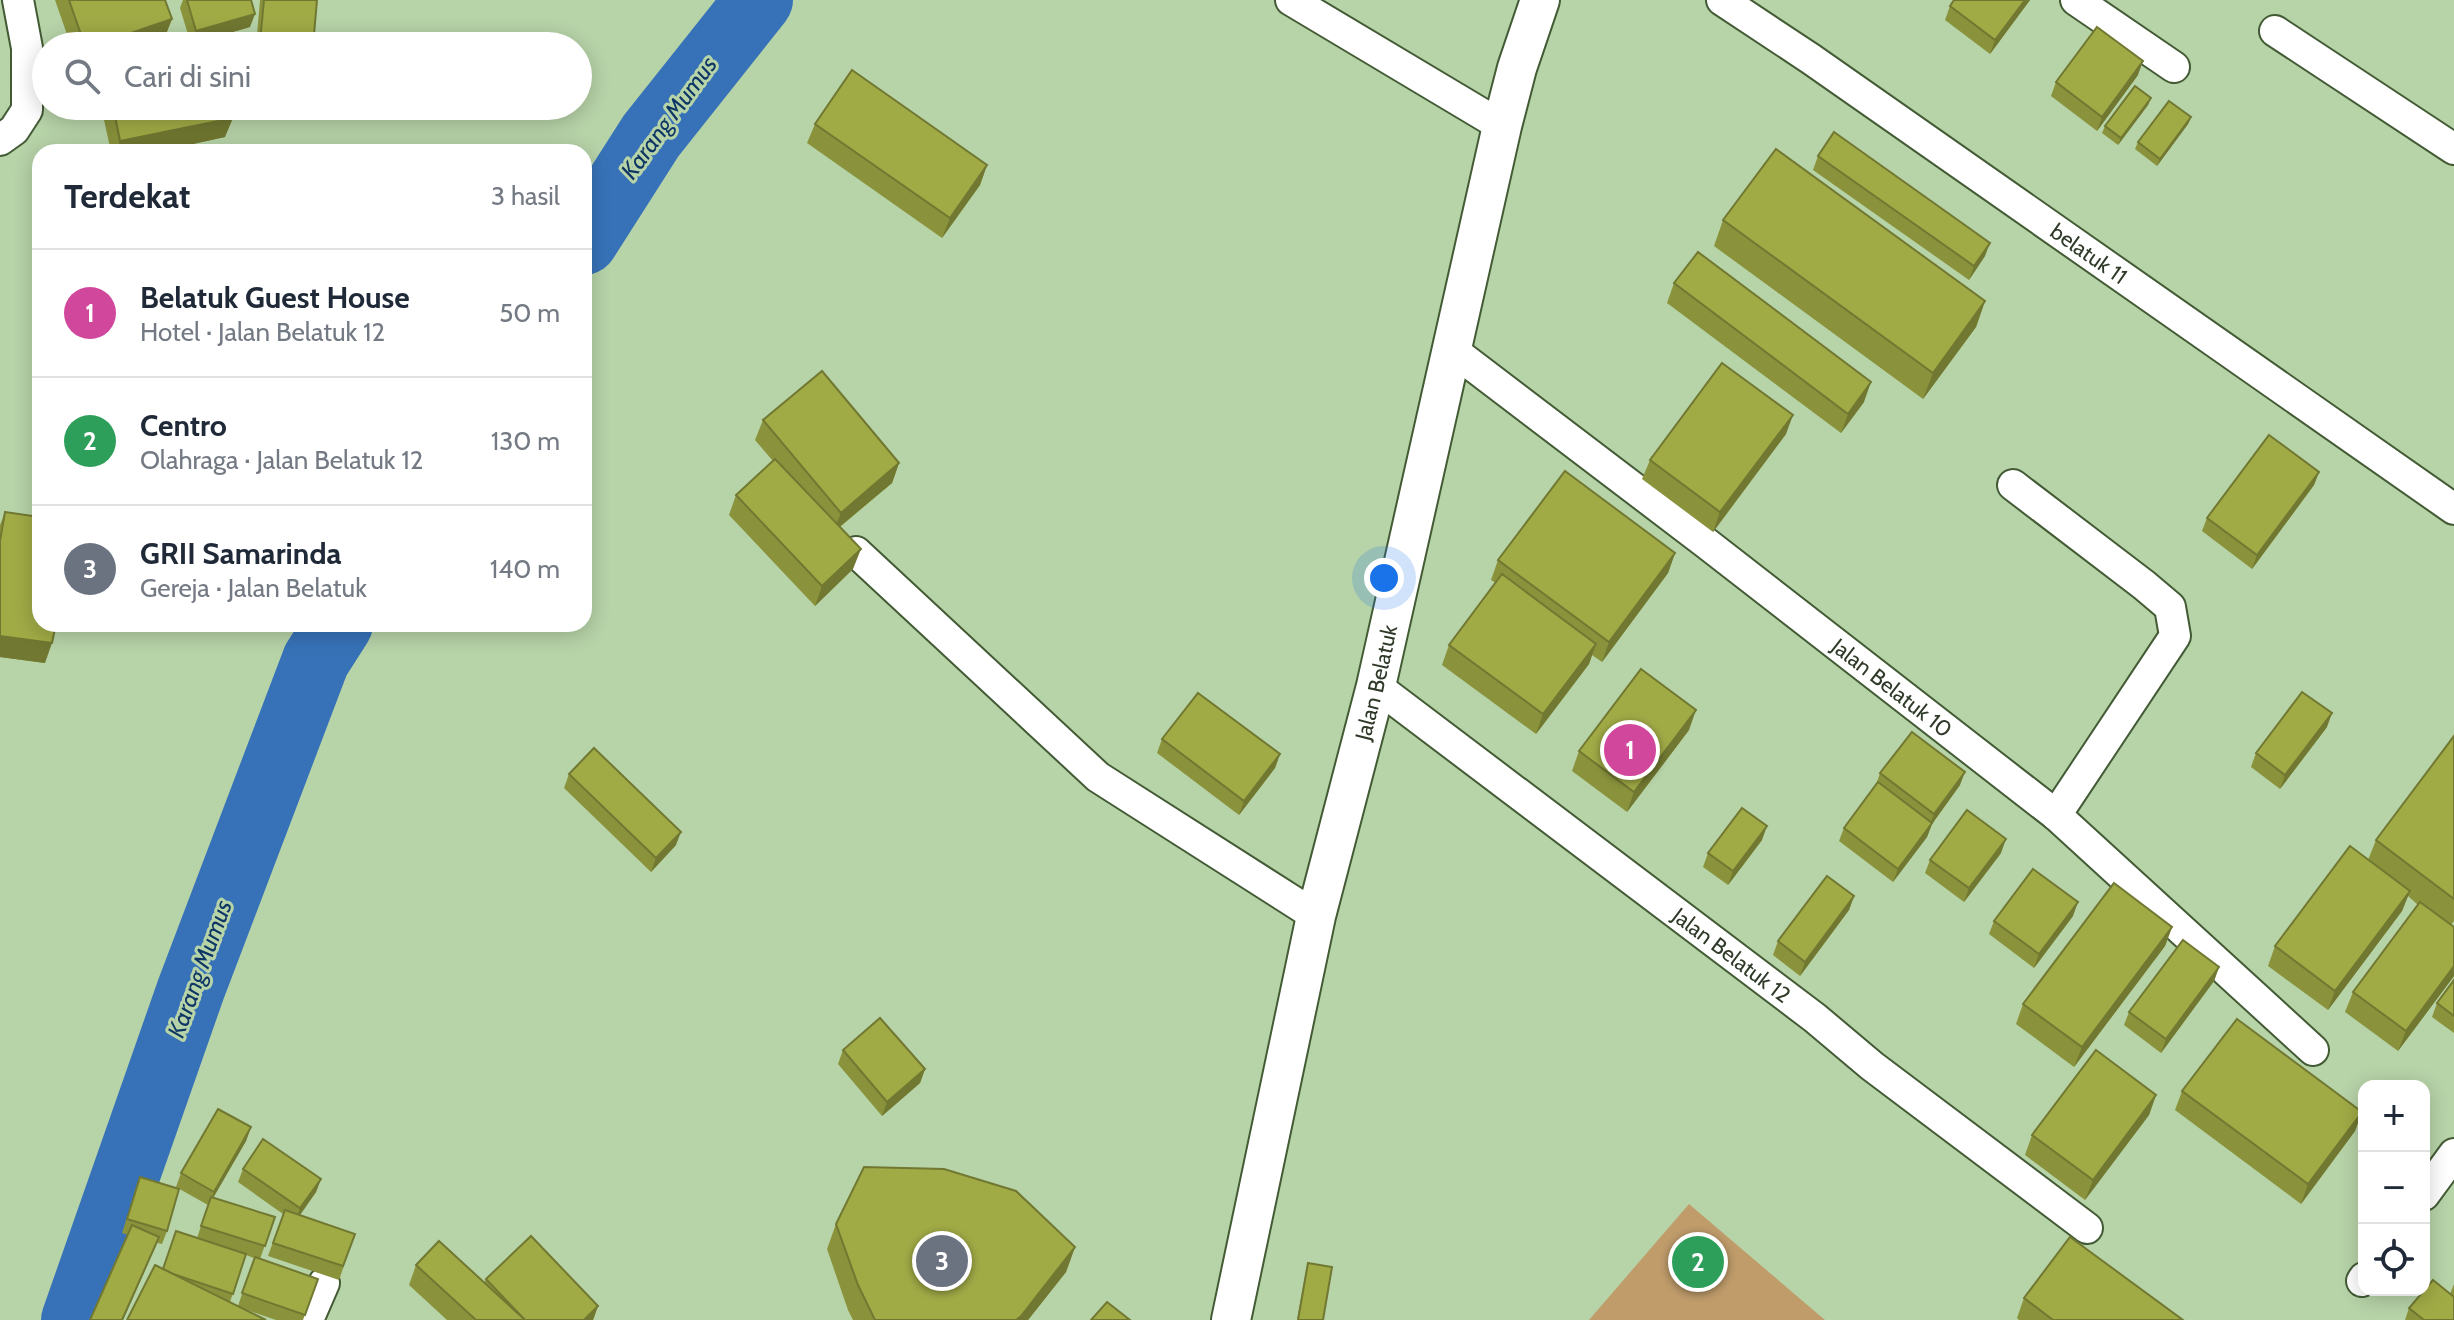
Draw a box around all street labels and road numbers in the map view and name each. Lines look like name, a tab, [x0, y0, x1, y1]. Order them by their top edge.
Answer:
street label: belatuk 11	[2045, 218, 2132, 290]
street label: Jalan Belatuk	[1349, 622, 1403, 744]
street label: Jalan Belatuk 10	[1825, 632, 1957, 743]
street label: Jalan Belatuk 12	[1666, 901, 1796, 1009]

